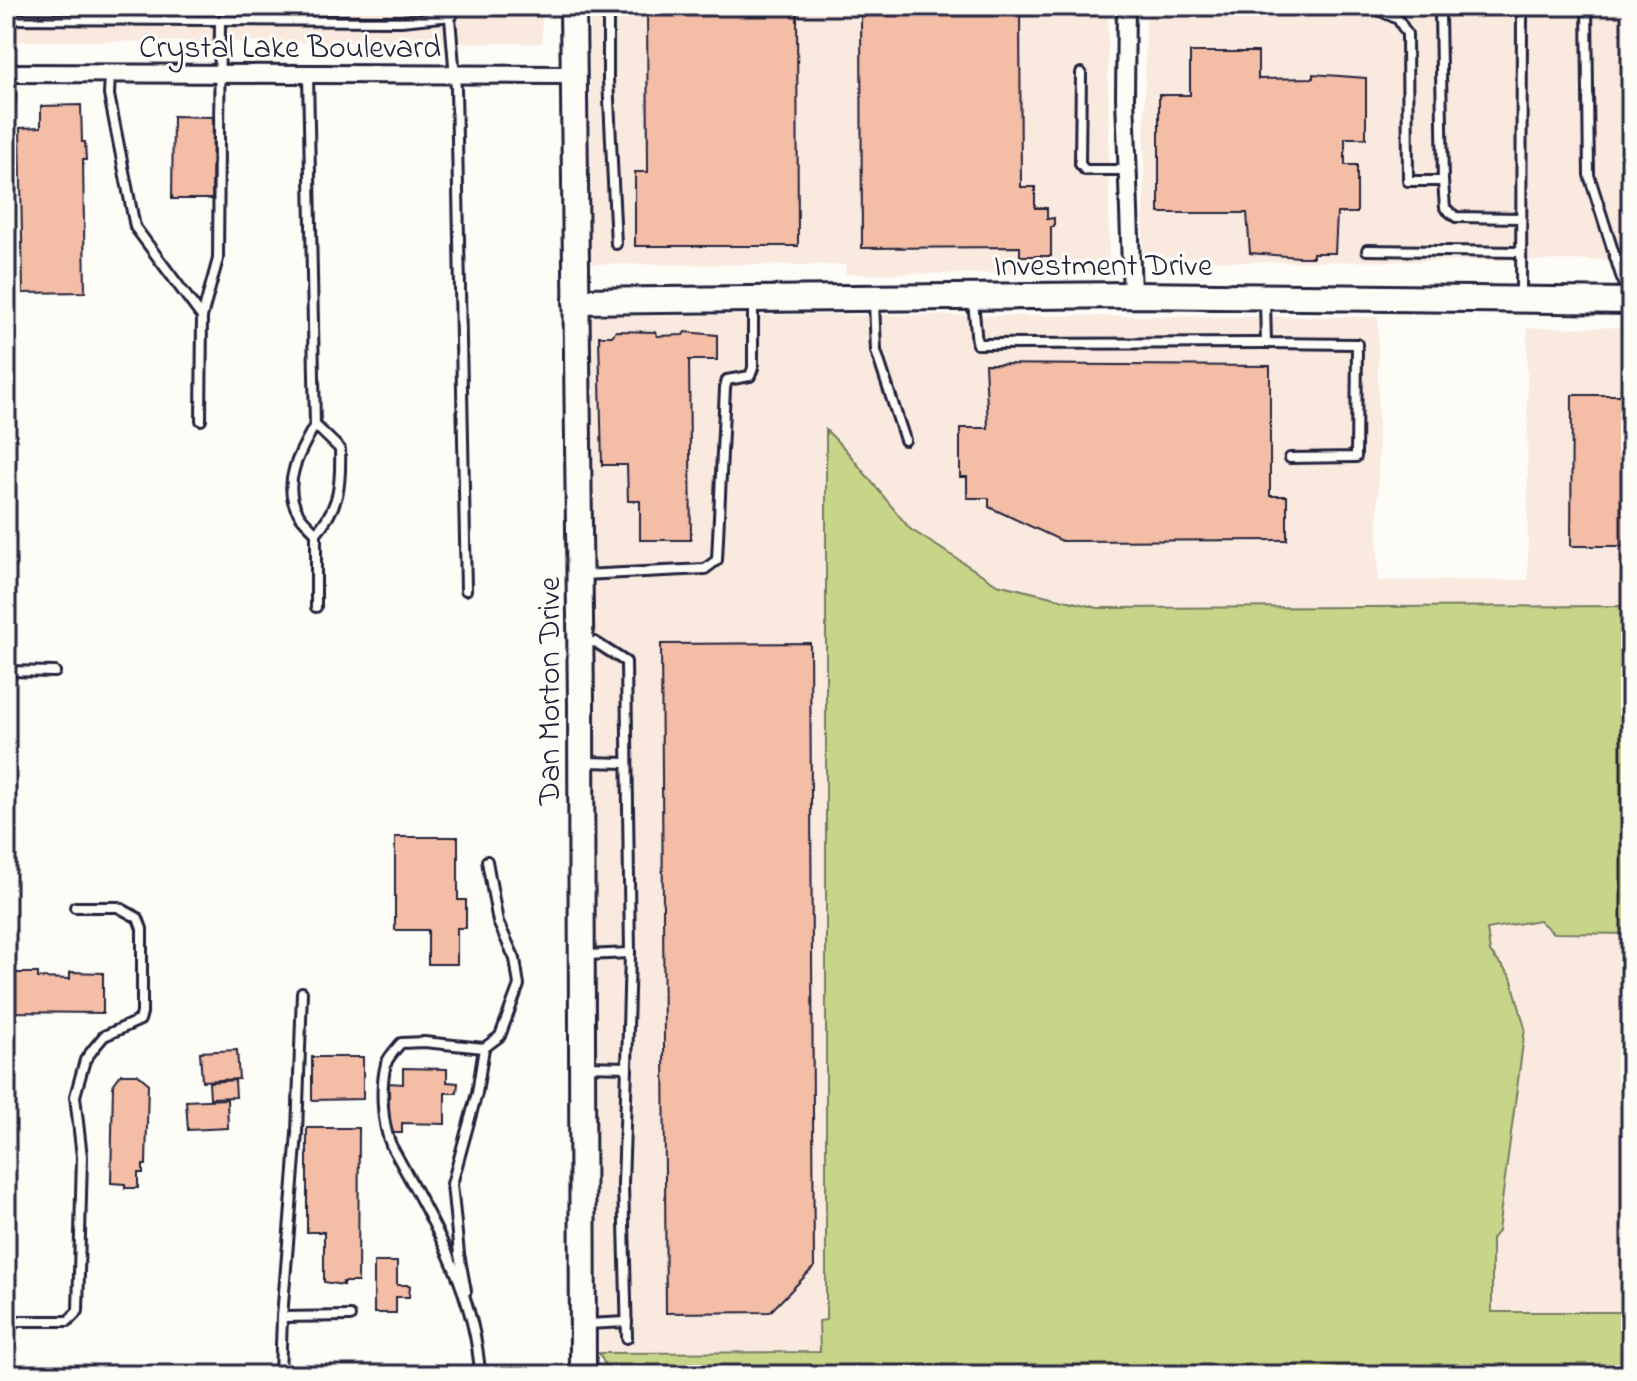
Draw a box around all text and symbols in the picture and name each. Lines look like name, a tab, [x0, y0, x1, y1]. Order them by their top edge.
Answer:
street label: Crystal Lake Boulevard	[139, 26, 441, 73]
street label: Investment Drive	[994, 244, 1213, 291]
street label: Dan Morton Drive	[528, 576, 575, 806]

